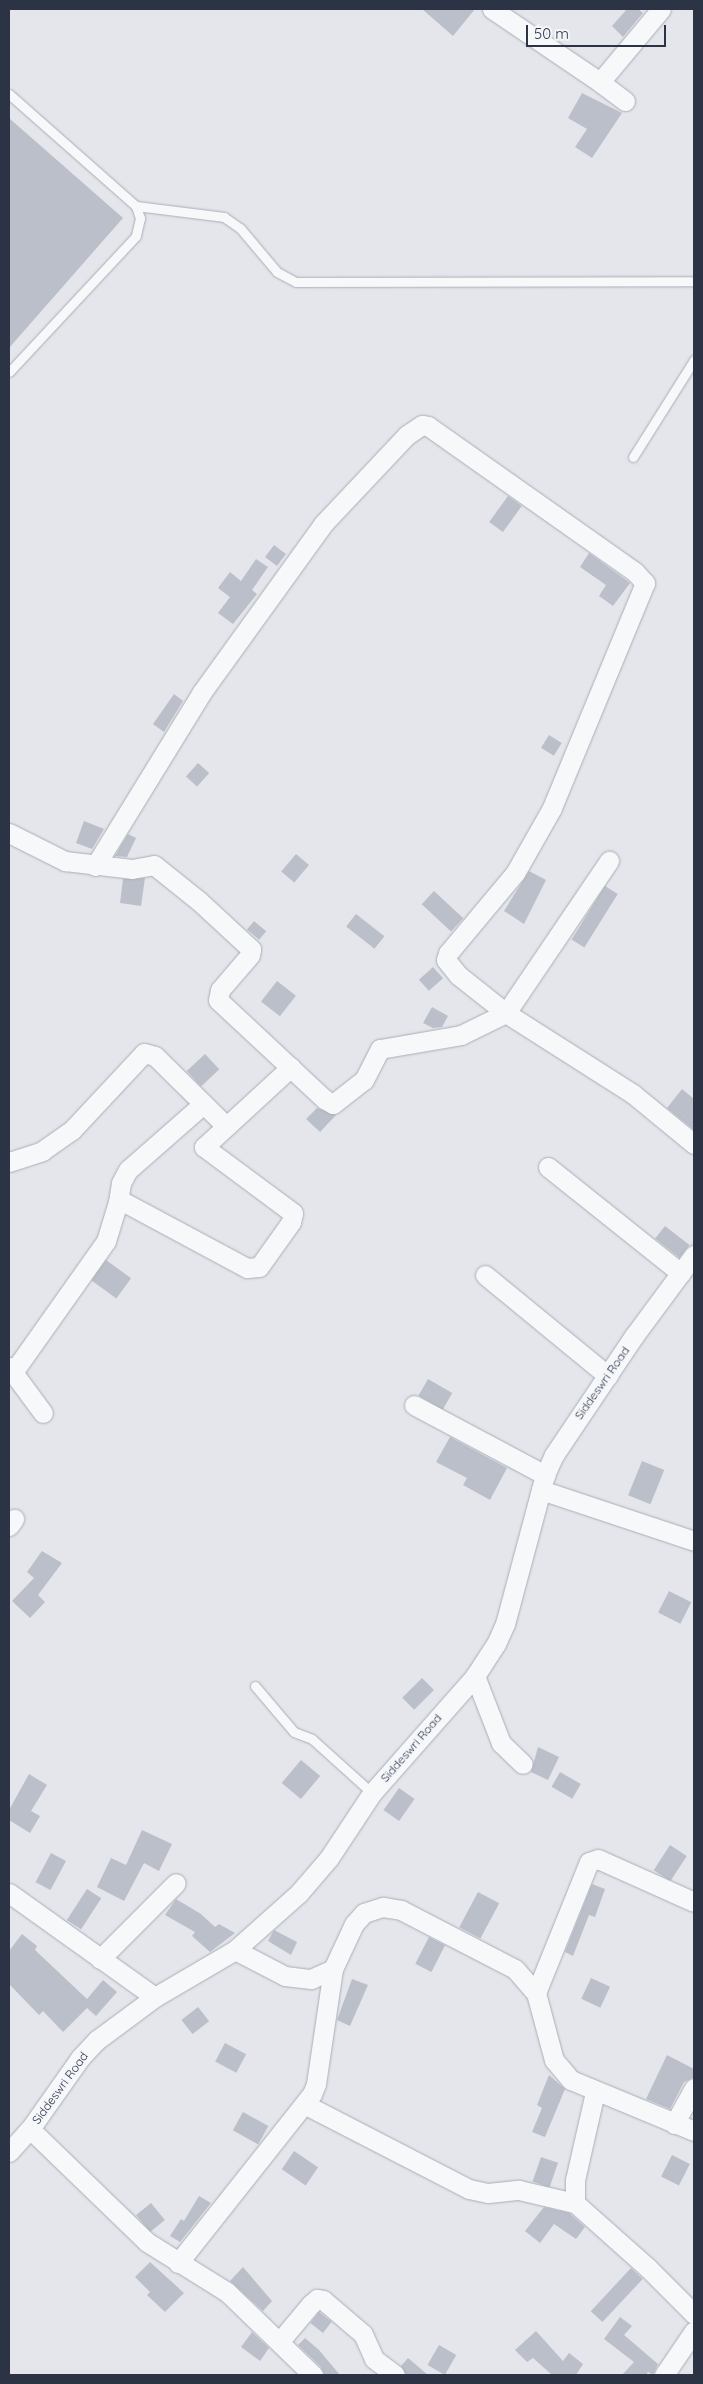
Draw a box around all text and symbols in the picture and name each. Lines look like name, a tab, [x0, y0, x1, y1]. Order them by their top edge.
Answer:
scale bar	[528, 15, 668, 47]
text: 50 m	[534, 24, 569, 43]
street label: Siddeswri Road	[572, 1344, 632, 1422]
street label: Siddeswri Road	[378, 1711, 444, 1785]
street label: Siddeswri Road	[29, 2049, 91, 2127]

